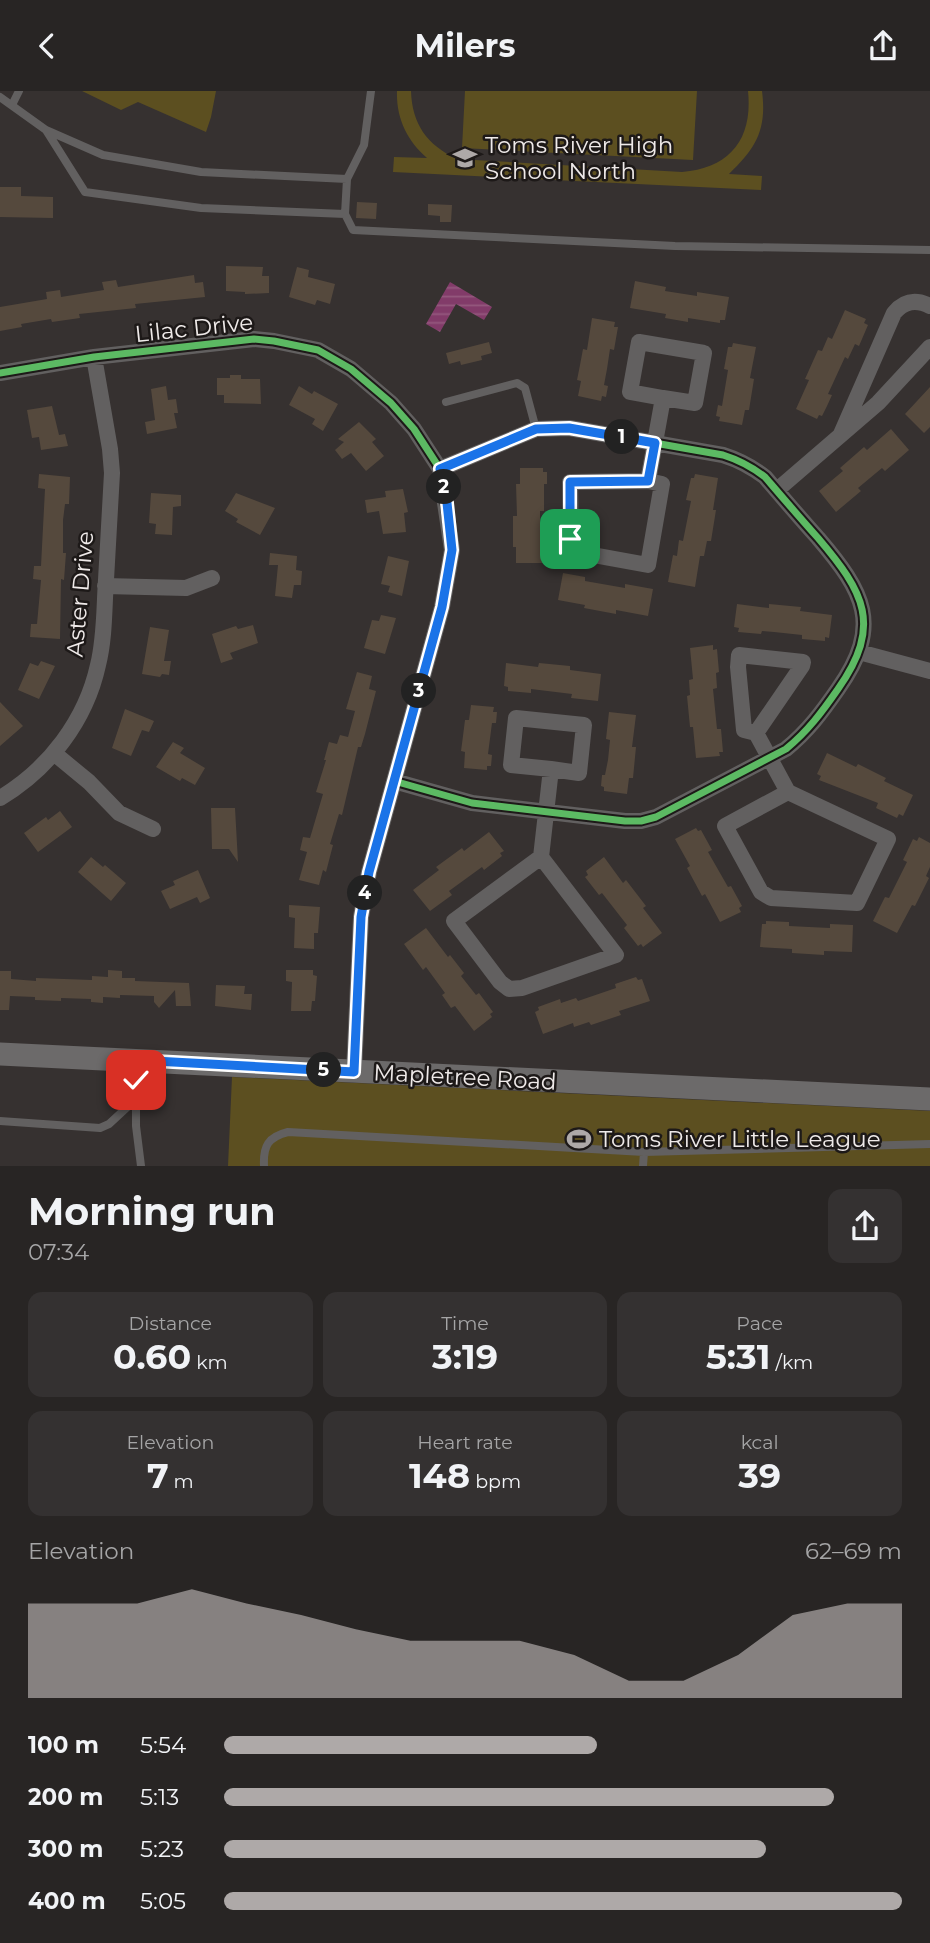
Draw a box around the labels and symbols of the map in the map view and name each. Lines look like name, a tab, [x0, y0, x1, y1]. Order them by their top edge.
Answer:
place label: Toms River High School North	[485, 131, 673, 185]
school or university icon: Toms River High School North	[451, 144, 479, 172]
street label: Lilac Drive	[134, 308, 254, 348]
pin: 1	[604, 419, 640, 455]
pin: 2	[426, 469, 462, 505]
pin	[540, 509, 600, 569]
street label: Aster Drive	[61, 530, 99, 658]
pin: 3	[402, 673, 436, 709]
pin: 4	[348, 875, 382, 911]
pin	[106, 1050, 166, 1110]
pin: 5	[306, 1053, 342, 1087]
street label: Mapletree Road	[373, 1058, 557, 1096]
sports icon: Toms River Little League	[565, 1125, 593, 1153]
place label: Toms River Little League	[599, 1125, 881, 1153]

